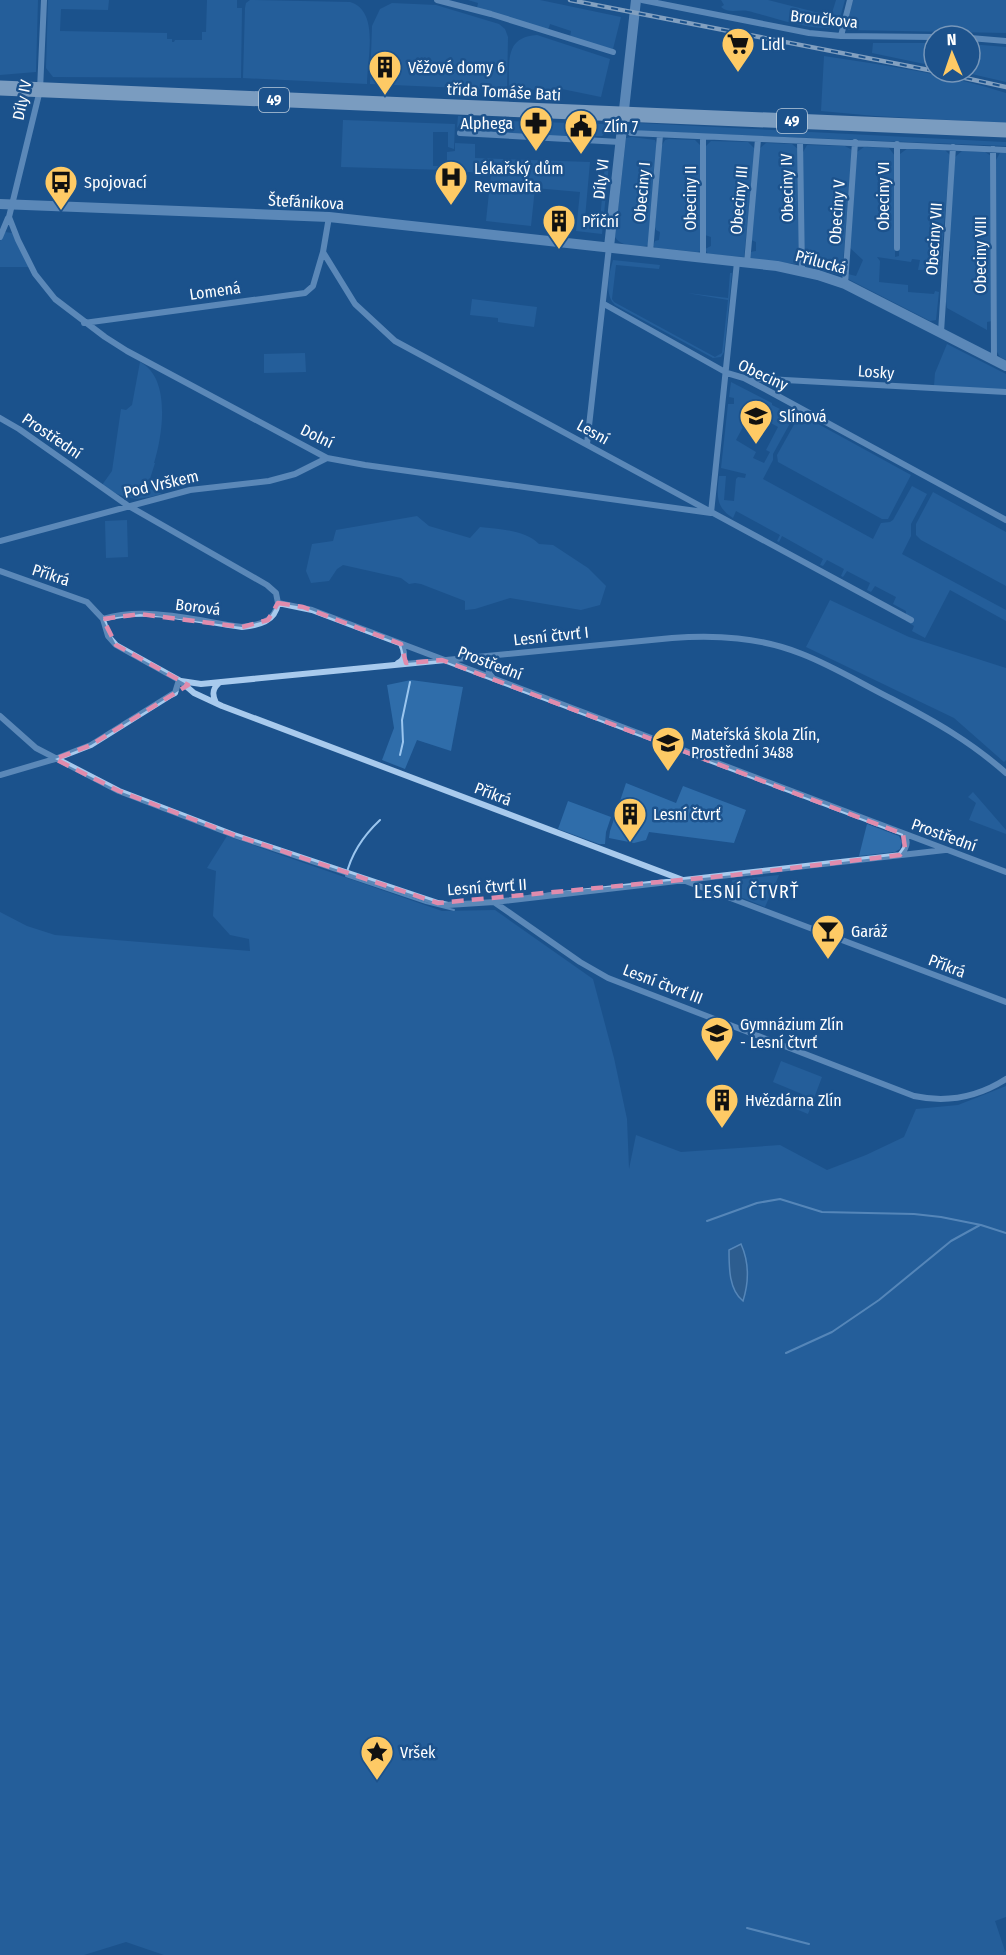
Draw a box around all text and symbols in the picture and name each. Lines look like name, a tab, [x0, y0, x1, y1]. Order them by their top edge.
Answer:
street label: Broučkova	[789, 6, 859, 32]
north arrow	[922, 24, 982, 84]
supermarket icon: Lidl	[720, 26, 756, 73]
text: N	[946, 30, 957, 49]
place label: Lidl	[761, 35, 785, 54]
building icon: Věžové domy 6	[367, 49, 403, 96]
place label: Věžové domy 6	[408, 58, 505, 77]
street label: Díly IV	[8, 77, 36, 122]
street label: třída Tomáše Bati	[446, 80, 562, 104]
road number: 49	[259, 88, 289, 112]
pharmacy icon: Alphega	[518, 105, 554, 152]
public building icon: Zlín 7	[563, 108, 599, 155]
road number: 49	[777, 109, 807, 133]
place label: Alphega	[460, 114, 513, 133]
place label: Zlín 7	[604, 117, 639, 136]
street label: Obeciny IV	[777, 153, 797, 223]
street label: Díly VI	[589, 158, 613, 200]
hospital icon: Lékařský dům Revmavita	[433, 159, 469, 206]
place label: Lékařský dům Revmavita	[474, 159, 564, 196]
street label: Obeciny I	[630, 161, 654, 223]
street label: Obeciny VI	[874, 162, 893, 230]
bus stop icon: Spojovací	[43, 164, 79, 211]
street label: Obeciny III	[727, 165, 751, 235]
street label: Obeciny II	[681, 166, 700, 230]
place label: Spojovací	[84, 173, 147, 192]
street label: Obeciny V	[825, 178, 849, 245]
street label: Štefánikova	[268, 190, 345, 213]
street label: Obeciny VII	[922, 202, 946, 276]
building icon: Příční	[541, 203, 577, 250]
place label: Příční	[582, 212, 619, 231]
street label: Obeciny VIII	[971, 216, 990, 294]
street label: Přílucká	[793, 246, 849, 278]
street label: Lomená	[188, 278, 242, 304]
street label: Obeciny	[735, 355, 792, 395]
street label: Losky	[857, 361, 896, 383]
school or university icon: Slínová	[738, 398, 774, 445]
place label: Slínová	[779, 407, 827, 426]
street label: Prostřední	[19, 409, 85, 463]
street label: Lesní	[574, 415, 612, 449]
street label: Dolní	[297, 420, 337, 452]
street label: Pod Vrškem	[122, 466, 200, 502]
street label: Příkrá	[30, 560, 72, 590]
street label: Borová	[174, 595, 222, 619]
street label: Lesní čtvrť I	[512, 623, 590, 649]
street label: Prostřední	[455, 642, 525, 684]
school or university icon: Mateřská škola Zlín, Prostřední 3488	[650, 725, 686, 772]
place label: Mateřská škola Zlín, Prostřední 3488	[691, 725, 820, 762]
street label: Příkrá	[472, 778, 514, 810]
building icon: Lesní čtvrť	[612, 796, 648, 843]
place label: Lesní čtvrť	[653, 805, 721, 824]
street label: Prostřední	[909, 814, 979, 856]
street label: Lesní čtvrť II	[447, 875, 527, 899]
district label: LESNÍ ČTVRŤ	[694, 880, 800, 903]
bar icon: Garáž	[810, 913, 846, 960]
place label: Garáž	[851, 922, 887, 941]
street label: Příkrá	[926, 950, 968, 982]
street label: Lesní čtvrť III	[620, 960, 706, 1008]
school or university icon: Gymnázium Zlín - Lesní čtvrť	[699, 1015, 735, 1062]
place label: Gymnázium Zlín - Lesní čtvrť	[740, 1015, 844, 1052]
building icon: Hvězdárna Zlín	[704, 1082, 740, 1129]
place label: Hvězdárna Zlín	[745, 1091, 842, 1110]
place icon: Vršek	[359, 1734, 395, 1781]
place label: Vršek	[400, 1743, 436, 1762]

